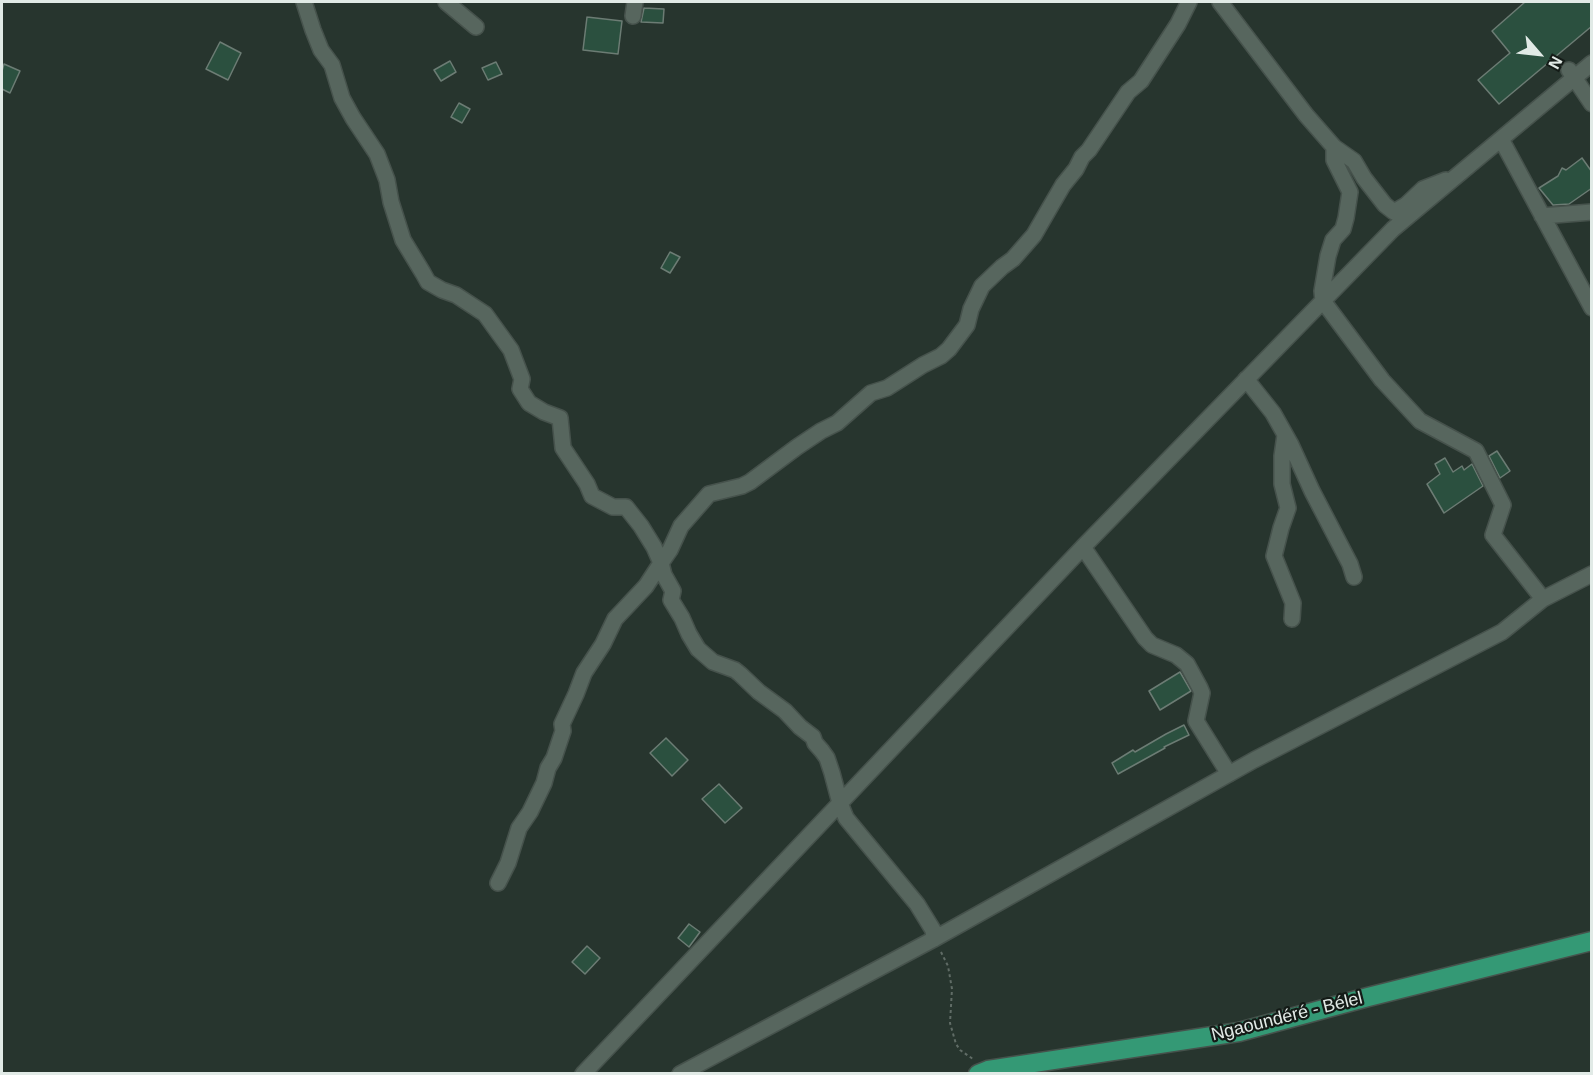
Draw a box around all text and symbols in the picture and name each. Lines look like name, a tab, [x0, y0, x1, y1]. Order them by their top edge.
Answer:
north arrow	[1509, 24, 1569, 84]
text: N	[1545, 54, 1566, 72]
street label: Ngaoundéré - Bélel	[1209, 988, 1365, 1046]

